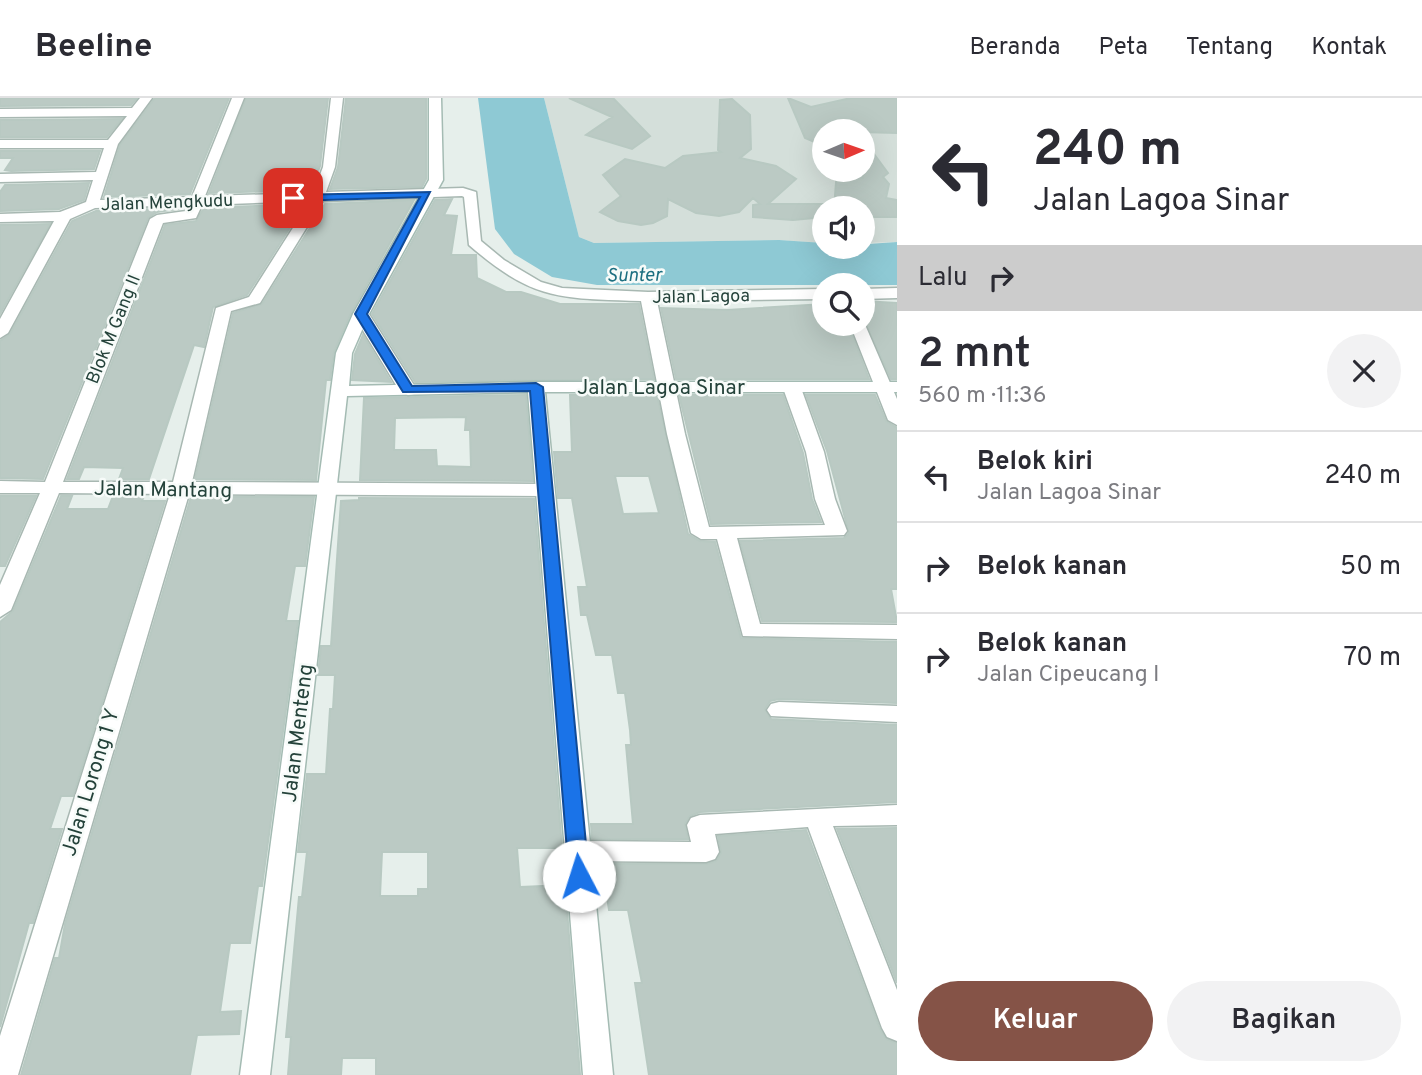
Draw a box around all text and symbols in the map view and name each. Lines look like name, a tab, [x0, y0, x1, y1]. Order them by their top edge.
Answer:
text: Beeline	[35, 27, 152, 69]
text: Beranda	[970, 33, 1061, 63]
text: Peta	[1099, 33, 1148, 63]
text: Tentang	[1186, 33, 1273, 63]
text: Kontak	[1311, 33, 1387, 63]
north arrow	[812, 119, 875, 182]
map controls	[812, 119, 875, 336]
text: 240 m	[1033, 121, 1182, 183]
icon: left	[918, 126, 1009, 217]
pin	[263, 168, 323, 228]
icon: arrive	[274, 179, 312, 217]
text: Jalan Lagoa Sinar	[1033, 182, 1289, 222]
street label: Jalan Mengkudu	[100, 190, 234, 217]
button: sound	[812, 196, 875, 259]
icon: right	[982, 259, 1020, 297]
text: Lalu	[918, 262, 968, 295]
water label: Sunter	[606, 263, 664, 288]
street label: Blok M Gang II	[82, 271, 147, 388]
button: search	[812, 273, 875, 336]
street label: Jalan Lagoa	[652, 285, 750, 310]
text: 2 mnt	[918, 329, 1031, 382]
button: close	[1327, 334, 1401, 408]
street label: Jalan Lagoa Sinar	[577, 375, 745, 402]
text: 560 m · 11:36	[918, 382, 1046, 411]
text: Belok kiri	[977, 446, 1093, 479]
icon: left	[918, 458, 956, 496]
text: 240 m	[1324, 460, 1401, 493]
street label: Jalan Mantang	[94, 476, 232, 505]
text: Jalan Lagoa Sinar	[977, 479, 1161, 508]
icon: right	[918, 549, 956, 587]
text: Belok kanan	[977, 551, 1127, 584]
text: 50 m	[1340, 551, 1401, 584]
text: Belok kanan	[977, 628, 1127, 661]
icon: right	[918, 640, 956, 678]
text: 70 m	[1343, 642, 1401, 675]
text: Jalan Cipeucang I	[977, 661, 1160, 690]
street label: Jalan Menteng	[277, 662, 320, 804]
street label: Jalan Lorong 1 Y	[56, 705, 127, 860]
position arrow	[542, 839, 616, 913]
button: Keluar	[918, 981, 1153, 1061]
button: Bagikan	[1167, 981, 1401, 1061]

